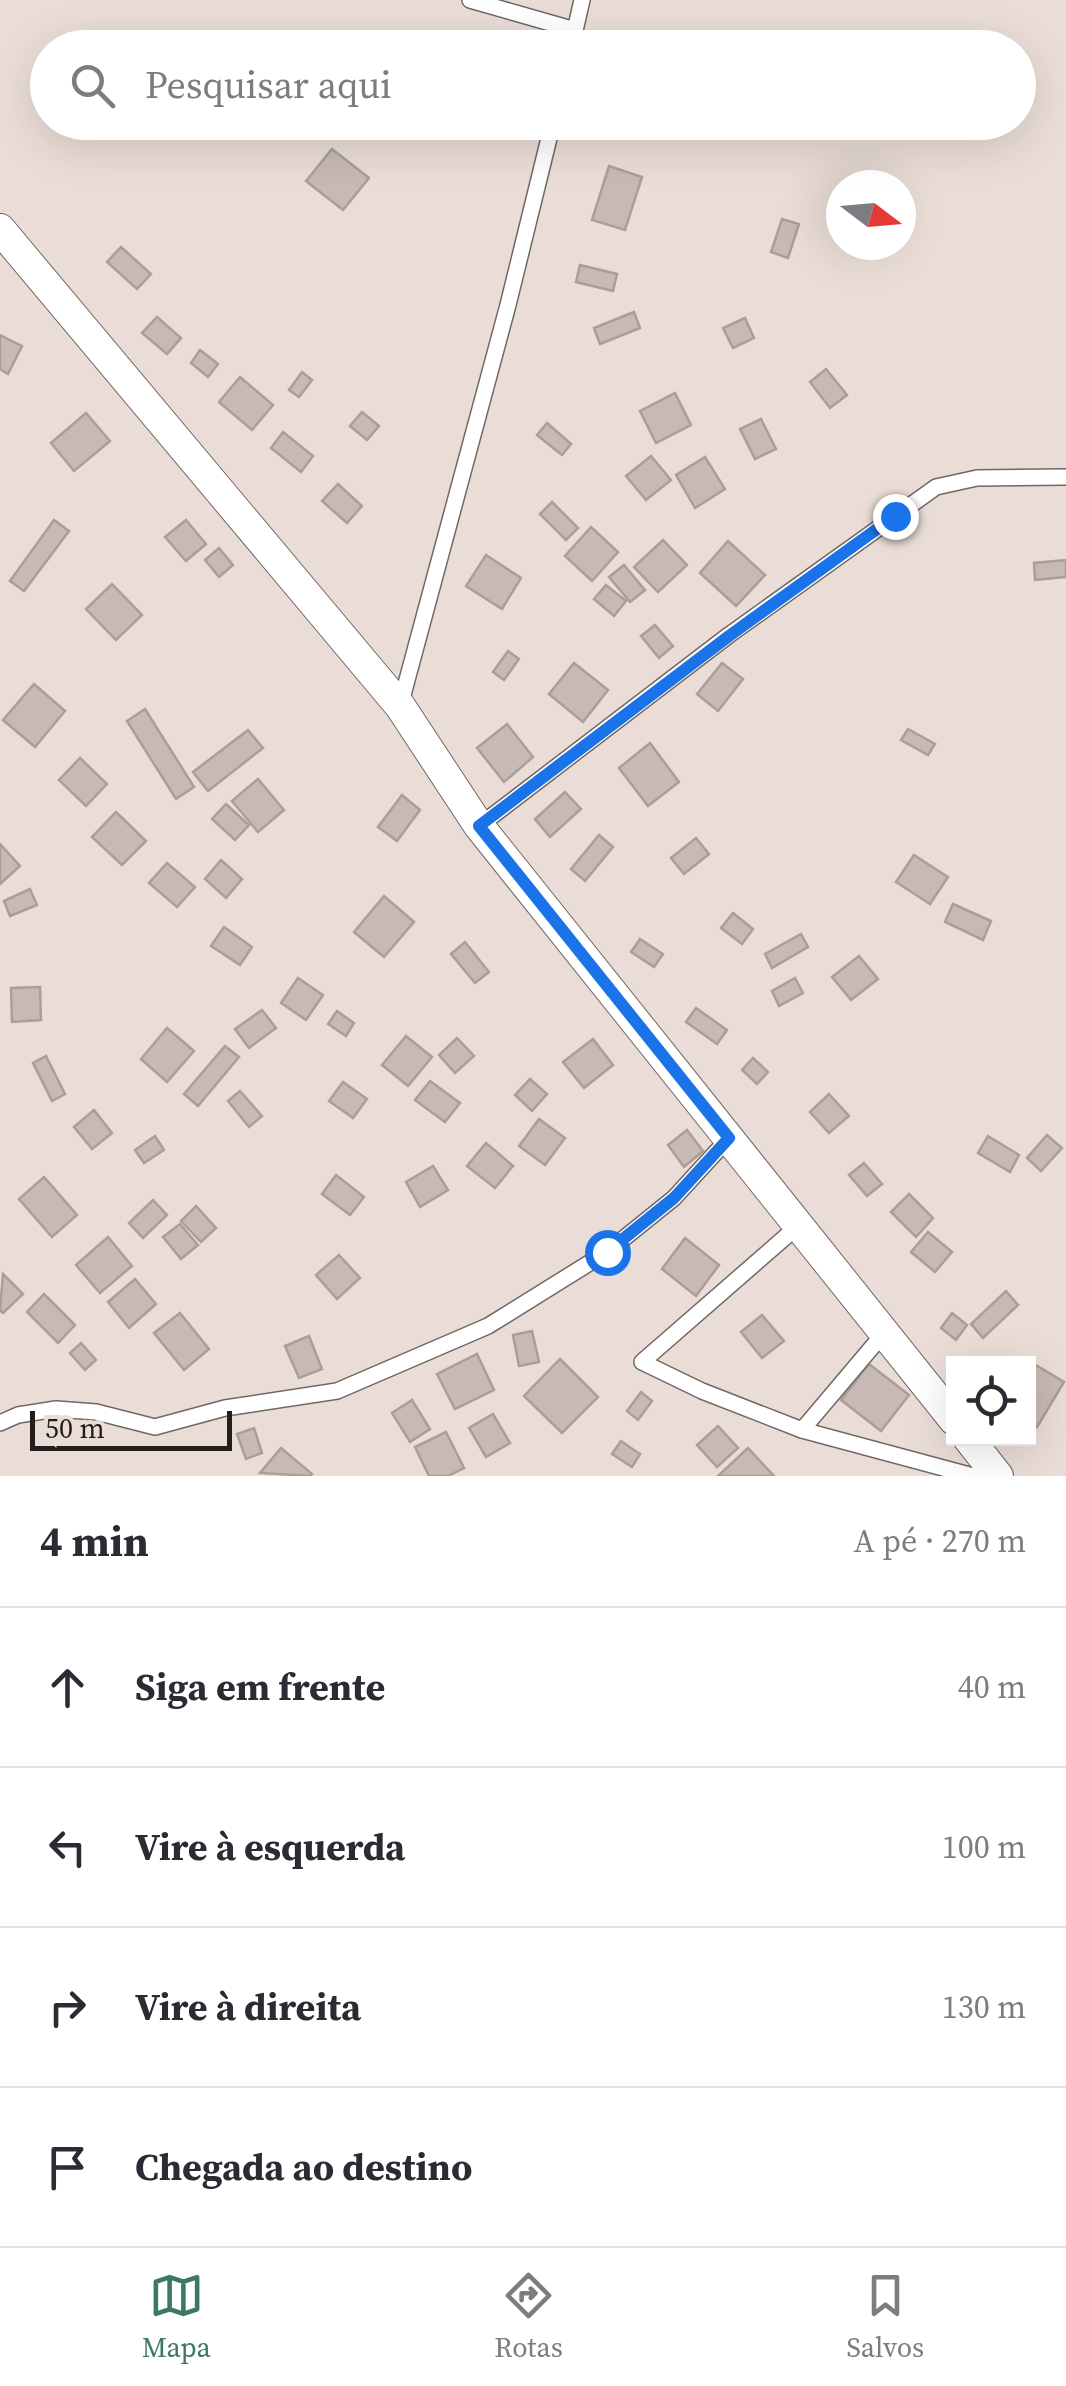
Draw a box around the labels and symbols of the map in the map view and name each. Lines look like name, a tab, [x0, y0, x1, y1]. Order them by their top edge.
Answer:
north arrow	[826, 170, 916, 260]
route end	[873, 494, 919, 540]
route start	[585, 1230, 631, 1276]
scale bar	[30, 1406, 232, 1450]

